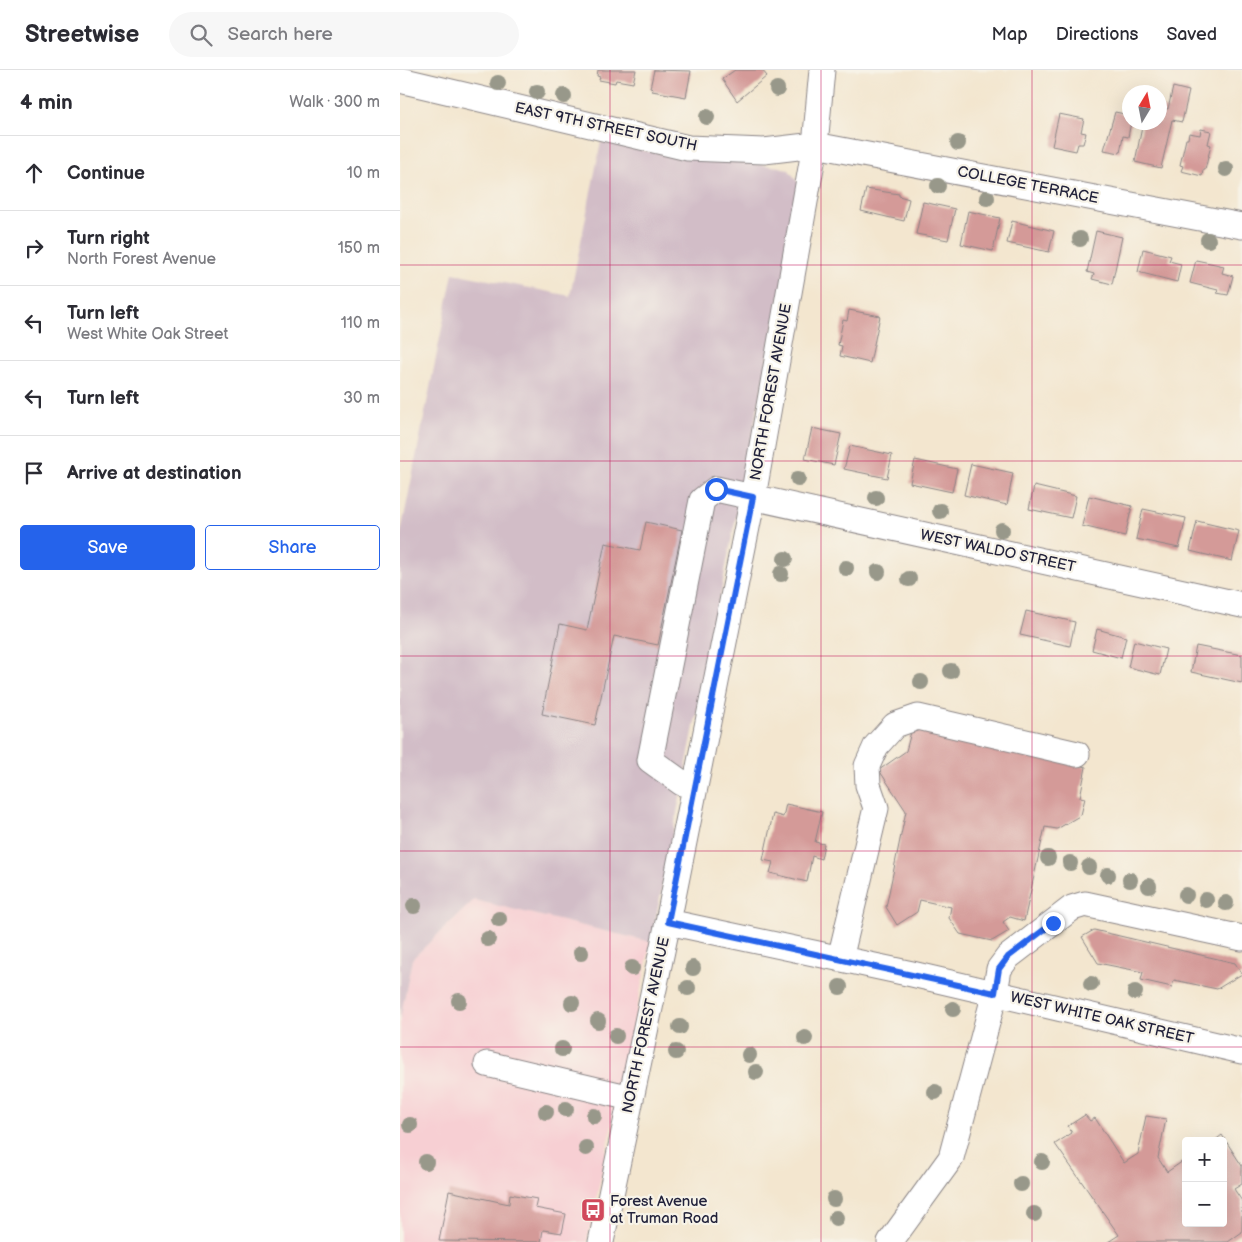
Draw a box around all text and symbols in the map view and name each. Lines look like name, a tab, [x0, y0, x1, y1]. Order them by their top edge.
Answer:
search box	[169, 12, 519, 57]
text: Streetwise	[25, 20, 139, 49]
icon: search	[187, 21, 215, 49]
text: Search here	[227, 23, 333, 46]
text: Map	[992, 24, 1028, 45]
text: Directions	[1056, 24, 1138, 45]
text: Saved	[1166, 24, 1217, 45]
north arrow	[1122, 85, 1167, 130]
text: 4 min	[20, 90, 73, 115]
text: Walk · 300 m	[289, 93, 380, 112]
street label: EAST 9TH STREET SOUTH	[513, 98, 699, 156]
icon: ahead	[20, 159, 48, 187]
text: Continue	[67, 162, 145, 185]
street label: COLLEGE TERRACE	[956, 162, 1100, 208]
text: 10 m	[347, 164, 380, 183]
text: Turn right	[67, 227, 150, 250]
icon: right	[20, 234, 48, 262]
text: 150 m	[338, 239, 380, 258]
text: North Forest Avenue	[67, 250, 216, 269]
text: Turn left	[67, 302, 139, 325]
street label: NORTH FOREST AVENUE	[746, 302, 796, 482]
icon: left	[20, 309, 48, 337]
text: 110 m	[341, 314, 380, 333]
text: West White Oak Street	[67, 325, 228, 344]
icon: left	[20, 384, 48, 412]
text: Turn left	[67, 387, 139, 410]
text: 30 m	[343, 389, 380, 408]
icon: arrive	[20, 459, 48, 487]
text: Arrive at destination	[67, 462, 242, 485]
route start	[705, 478, 728, 501]
button: Save	[20, 525, 195, 570]
button: Share	[205, 525, 380, 570]
street label: WEST WALDO STREET	[919, 525, 1077, 577]
route end	[1042, 912, 1065, 935]
street label: NORTH FOREST AVENUE	[618, 935, 674, 1115]
street label: WEST WHITE OAK STREET	[1008, 988, 1196, 1048]
map controls	[1182, 1137, 1227, 1227]
button: +	[1182, 1137, 1227, 1182]
button: −	[1182, 1182, 1227, 1227]
place label: Forest Avenue at Truman Road	[610, 1192, 718, 1228]
bus stop icon: Forest Avenue at Truman Road	[580, 1197, 606, 1223]

